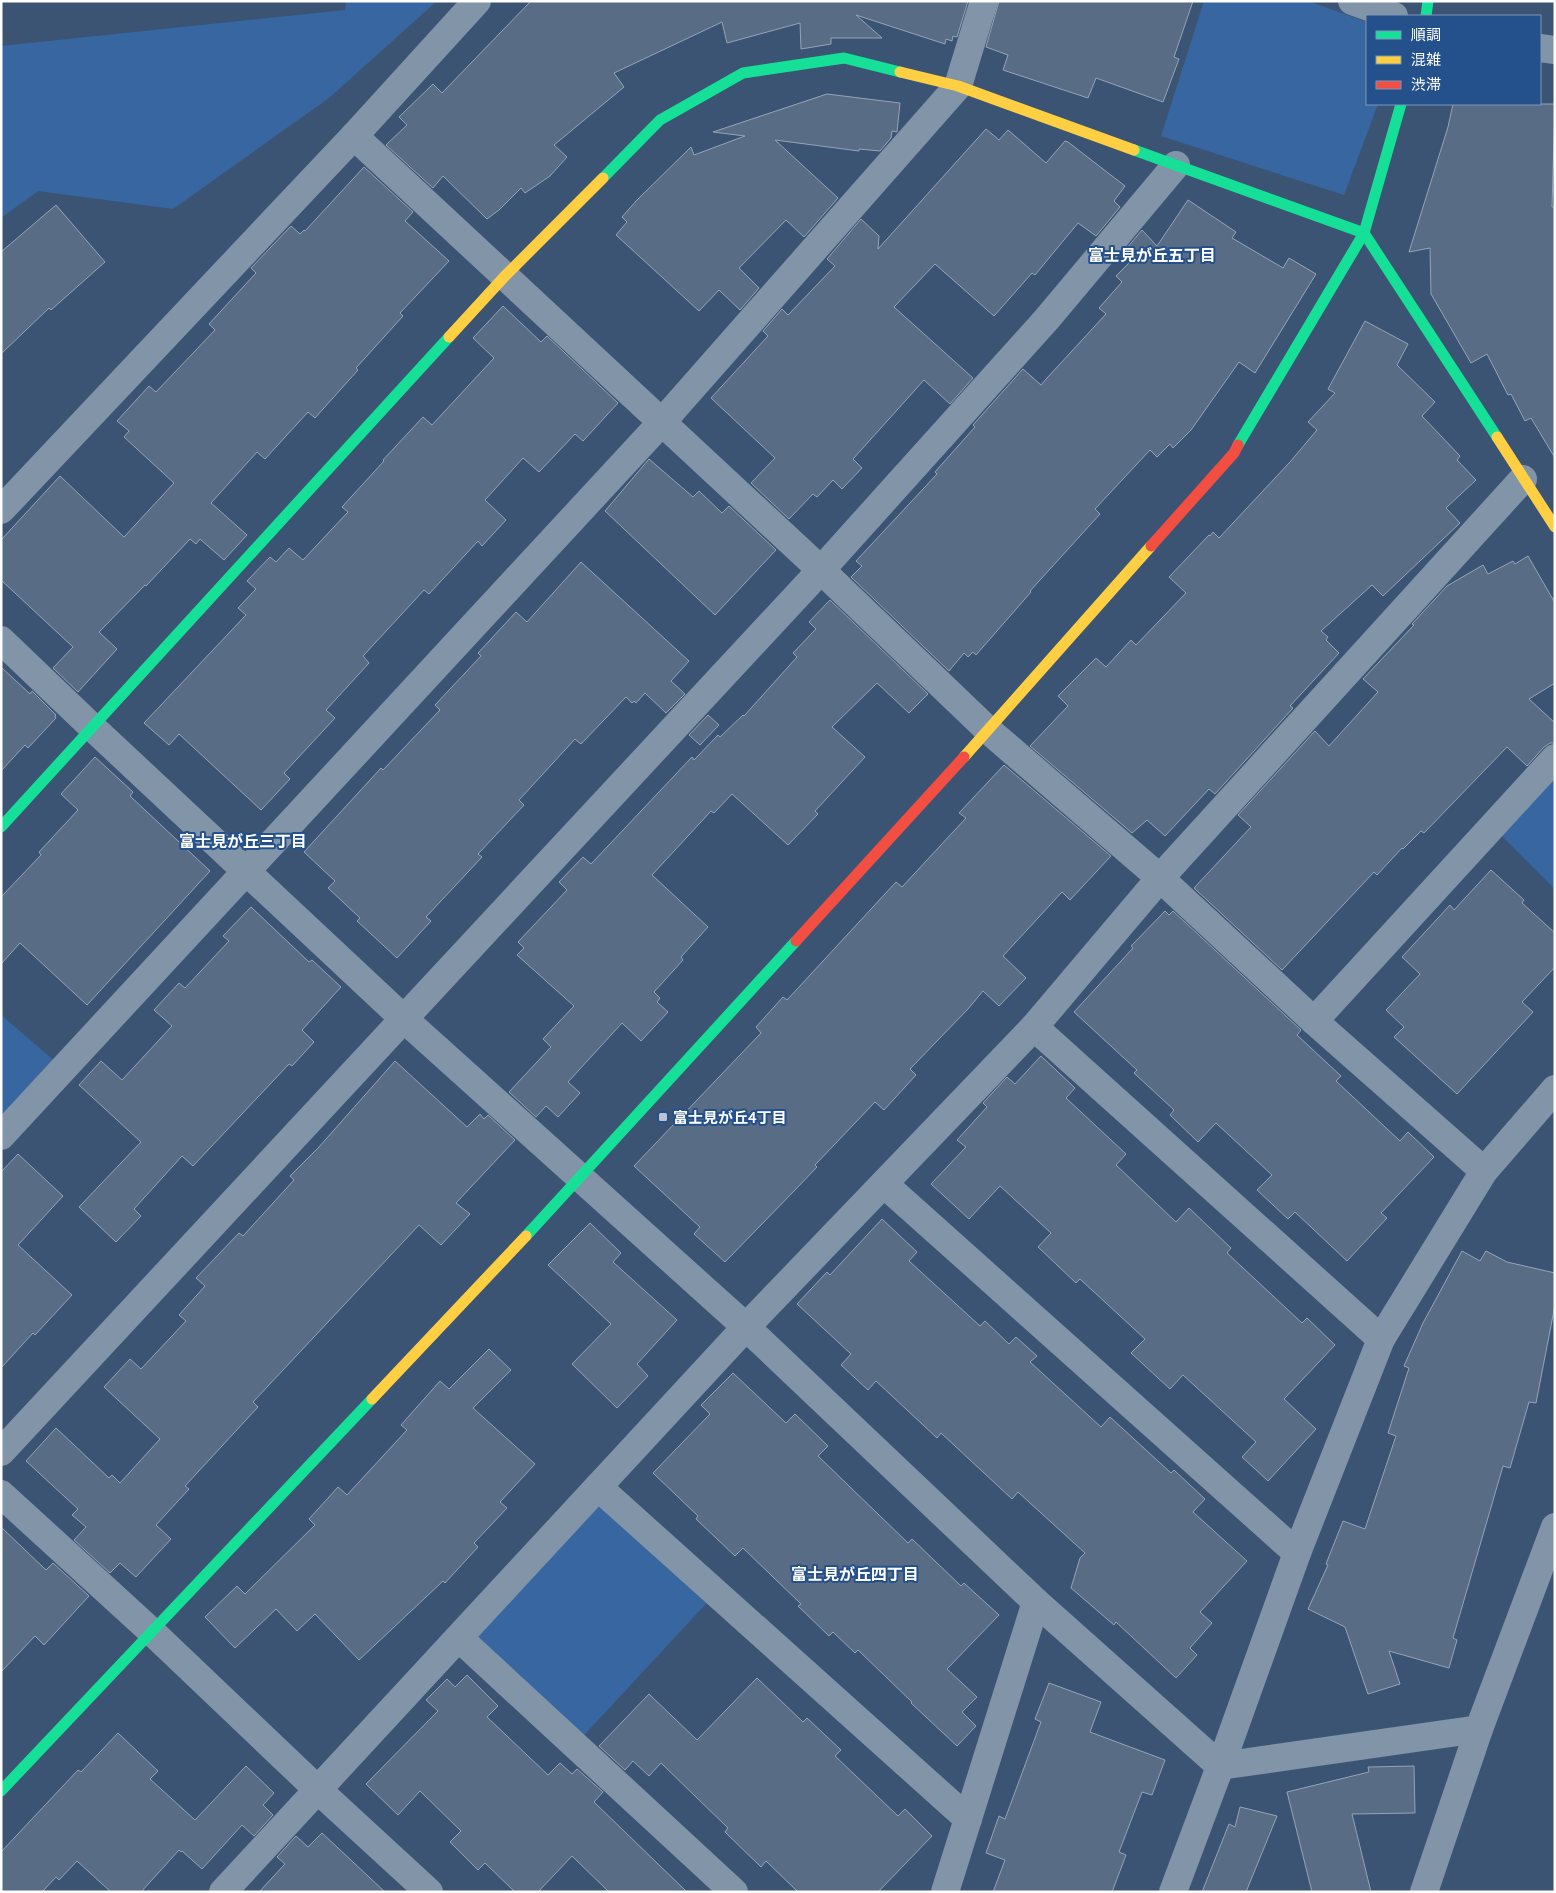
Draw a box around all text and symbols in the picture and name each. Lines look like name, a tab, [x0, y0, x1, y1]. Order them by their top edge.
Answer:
legend	[1366, 15, 1541, 105]
text: 順調	[1411, 25, 1441, 44]
text: 混雑	[1411, 50, 1441, 69]
text: 渋滞	[1411, 75, 1441, 94]
district label: 富士見が丘五丁目	[1088, 245, 1216, 265]
district label: 富士見が丘三丁目	[179, 831, 307, 851]
place label: 富士見が丘4丁目	[673, 1108, 787, 1127]
marker: 富士見が丘4丁目	[657, 1111, 669, 1123]
district label: 富士見が丘四丁目	[791, 1564, 919, 1584]

